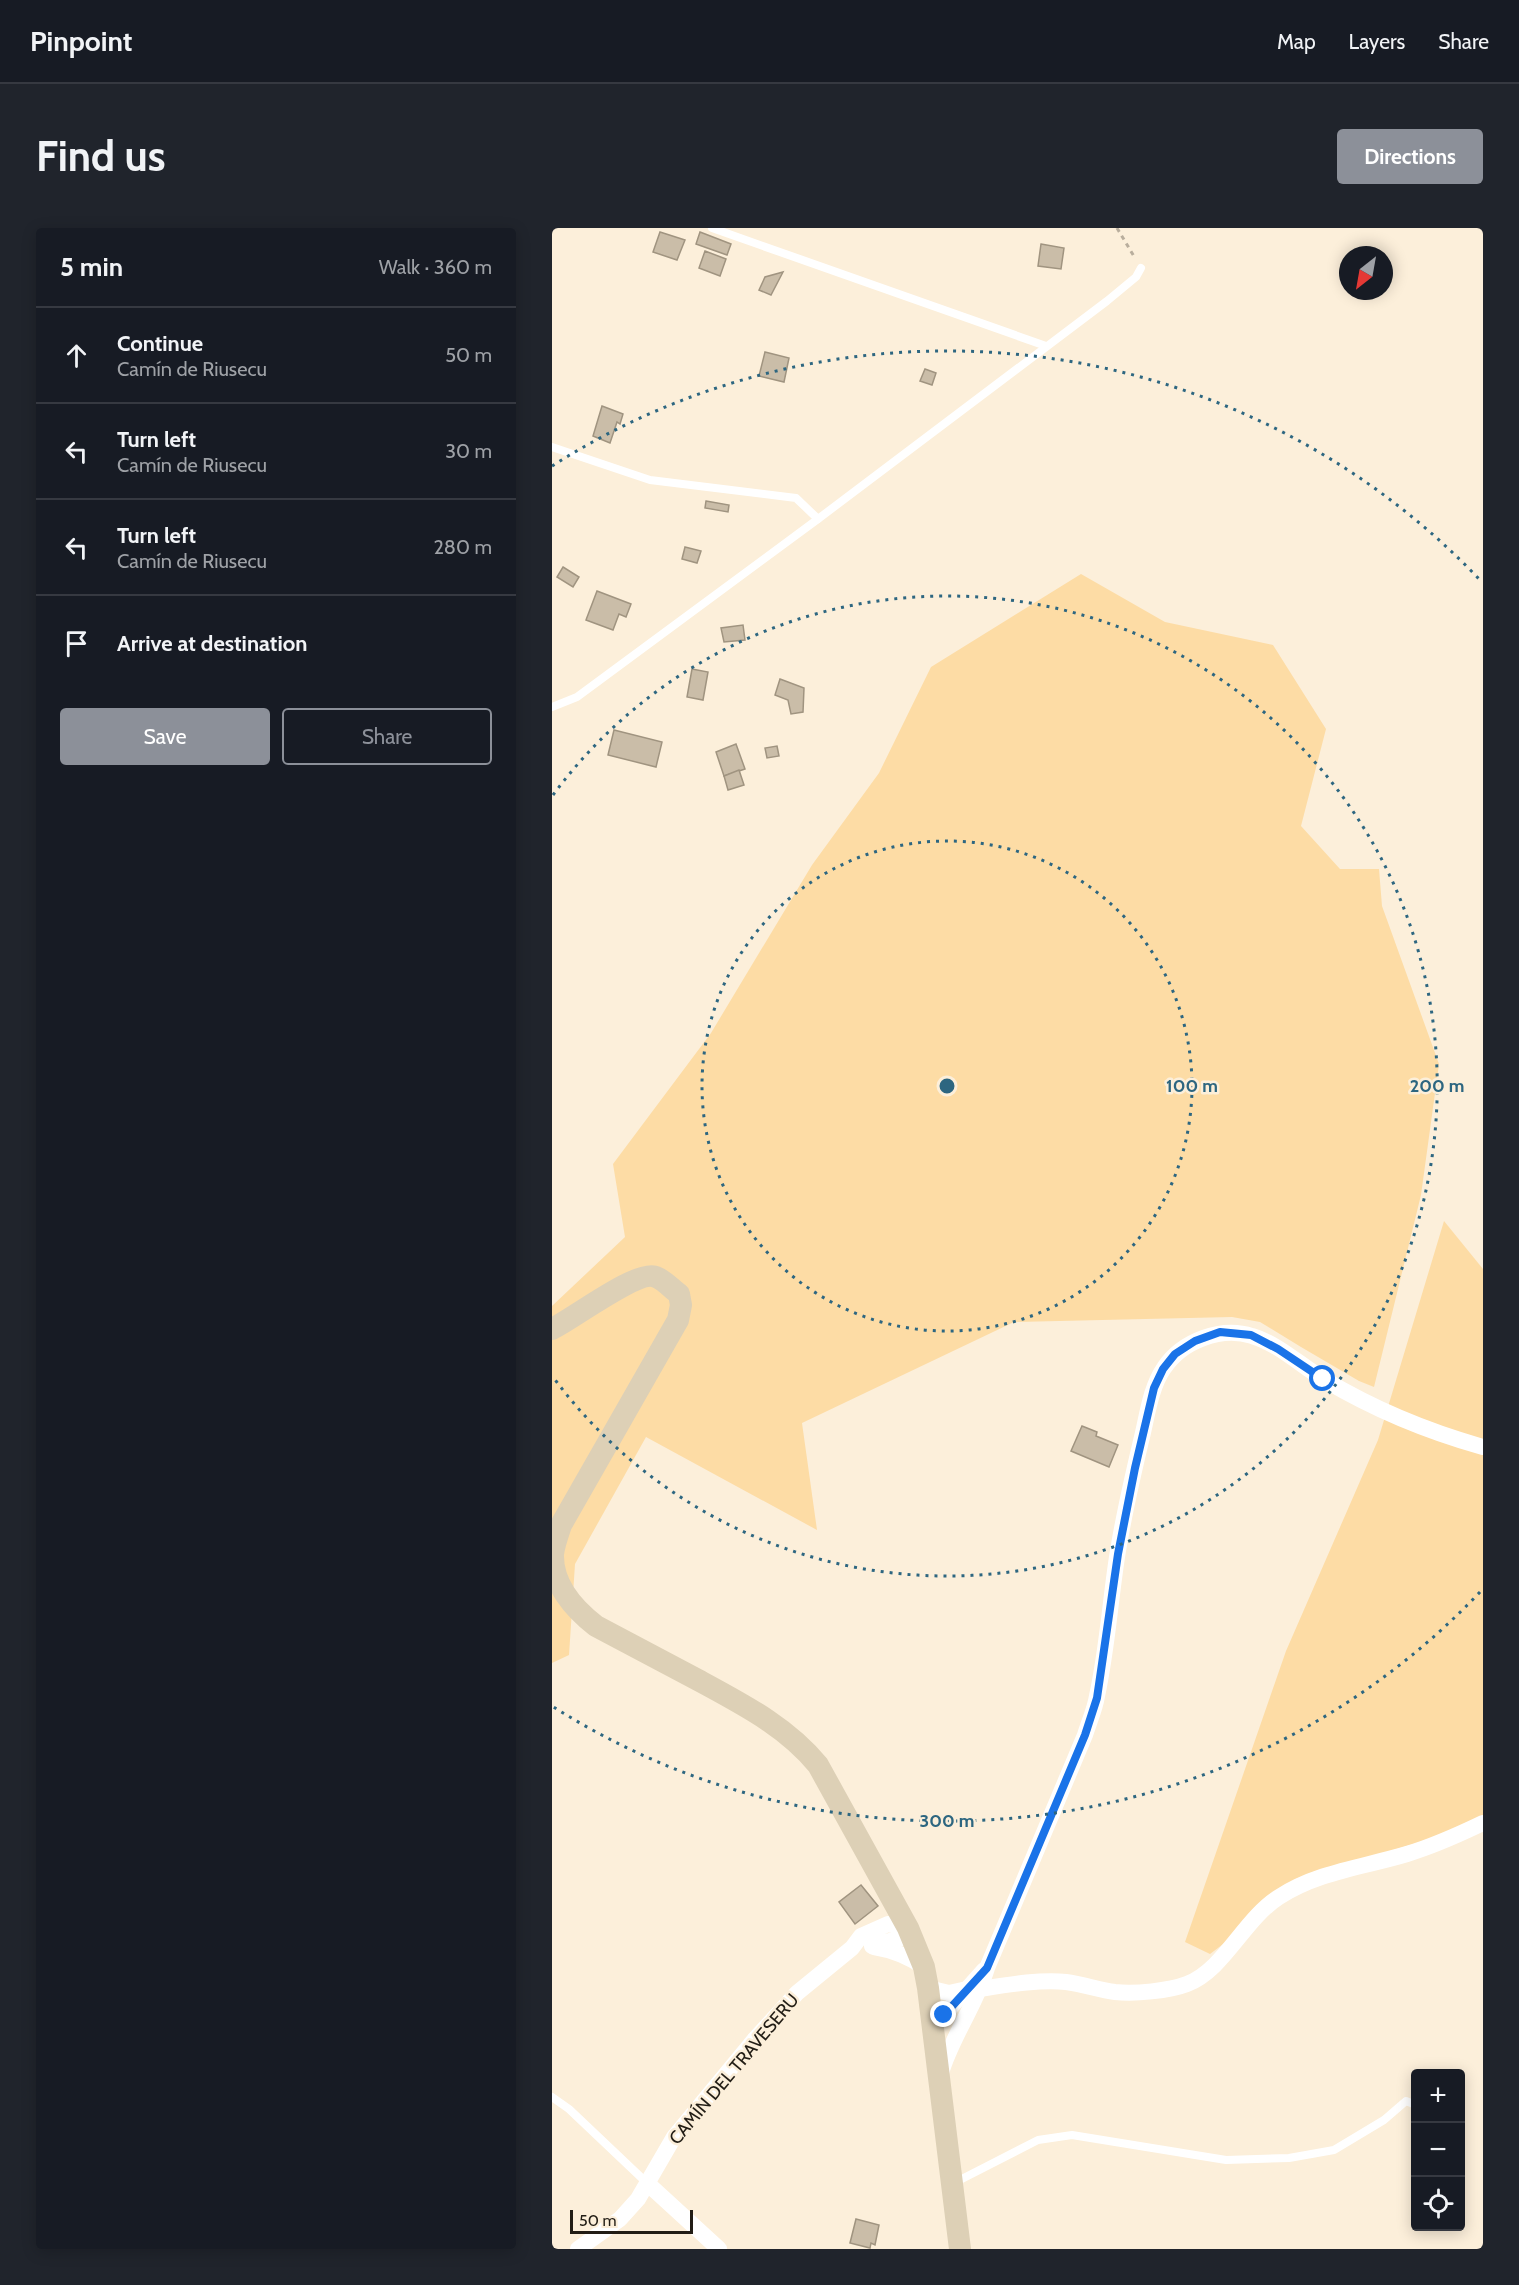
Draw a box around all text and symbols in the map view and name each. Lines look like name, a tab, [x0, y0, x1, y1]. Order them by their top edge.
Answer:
text: Pinpoint	[30, 24, 132, 58]
text: Map	[1277, 29, 1316, 54]
text: Layers	[1349, 29, 1405, 54]
text: Share	[1438, 29, 1489, 54]
button: Directions	[1337, 129, 1483, 184]
text: Find us	[36, 130, 165, 182]
north arrow	[1339, 246, 1393, 300]
text: 5 min	[60, 251, 123, 283]
text: Walk · 360 m	[379, 255, 492, 279]
text: Continue	[117, 330, 203, 357]
icon: ahead	[60, 339, 93, 372]
text: 50 m	[445, 343, 492, 367]
text: Camín de Riusecu	[117, 357, 267, 381]
text: Turn left	[117, 426, 196, 453]
icon: left	[60, 435, 93, 468]
text: 30 m	[445, 439, 492, 463]
text: Camín de Riusecu	[117, 453, 267, 477]
text: Turn left	[117, 522, 196, 549]
icon: left	[60, 531, 93, 564]
text: 280 m	[433, 535, 492, 559]
text: Camín de Riusecu	[117, 549, 267, 573]
icon: arrive	[60, 627, 93, 660]
text: Arrive at destination	[117, 630, 307, 657]
button: Save	[60, 708, 270, 765]
button: Share	[282, 708, 492, 765]
text: 100 m	[1166, 1075, 1218, 1097]
text: 200 m	[1410, 1075, 1464, 1097]
centre of rings	[937, 1076, 957, 1096]
route start	[1309, 1365, 1335, 1391]
text: 300 m	[920, 1810, 974, 1832]
street label: CAMÍN DEL TRAVESERU	[664, 1989, 804, 2149]
route end	[930, 2001, 956, 2027]
map controls	[1411, 2069, 1465, 2231]
button: +	[1411, 2069, 1465, 2123]
button: −	[1411, 2123, 1465, 2177]
button: locate	[1411, 2177, 1465, 2231]
scale bar	[570, 2207, 693, 2234]
text: 50 m	[579, 2211, 616, 2230]

